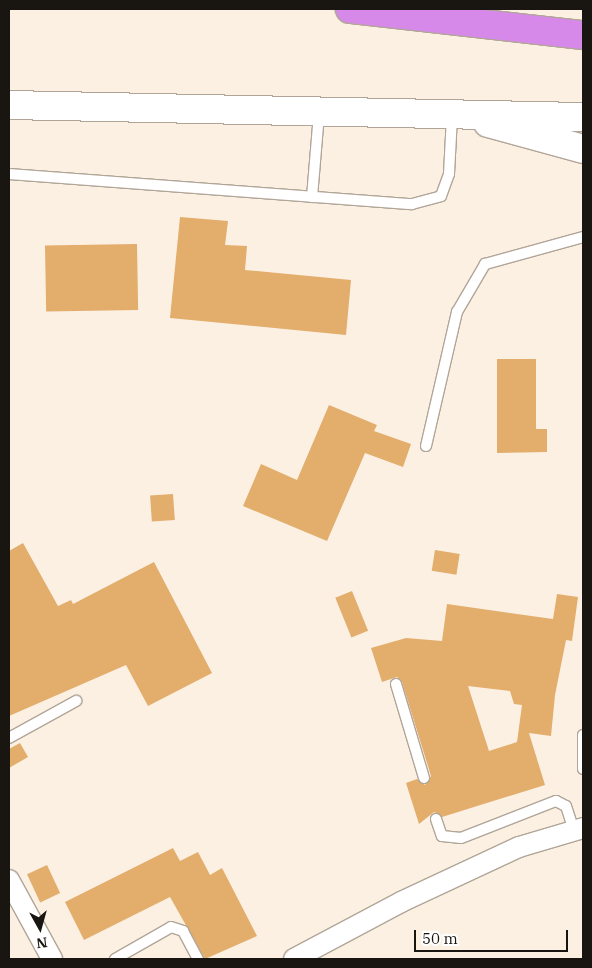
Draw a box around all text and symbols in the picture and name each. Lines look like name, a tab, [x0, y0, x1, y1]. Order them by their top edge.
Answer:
north arrow	[15, 903, 65, 953]
scale bar	[417, 920, 571, 952]
text: 50 m	[422, 929, 458, 948]
text: N	[35, 933, 48, 952]

